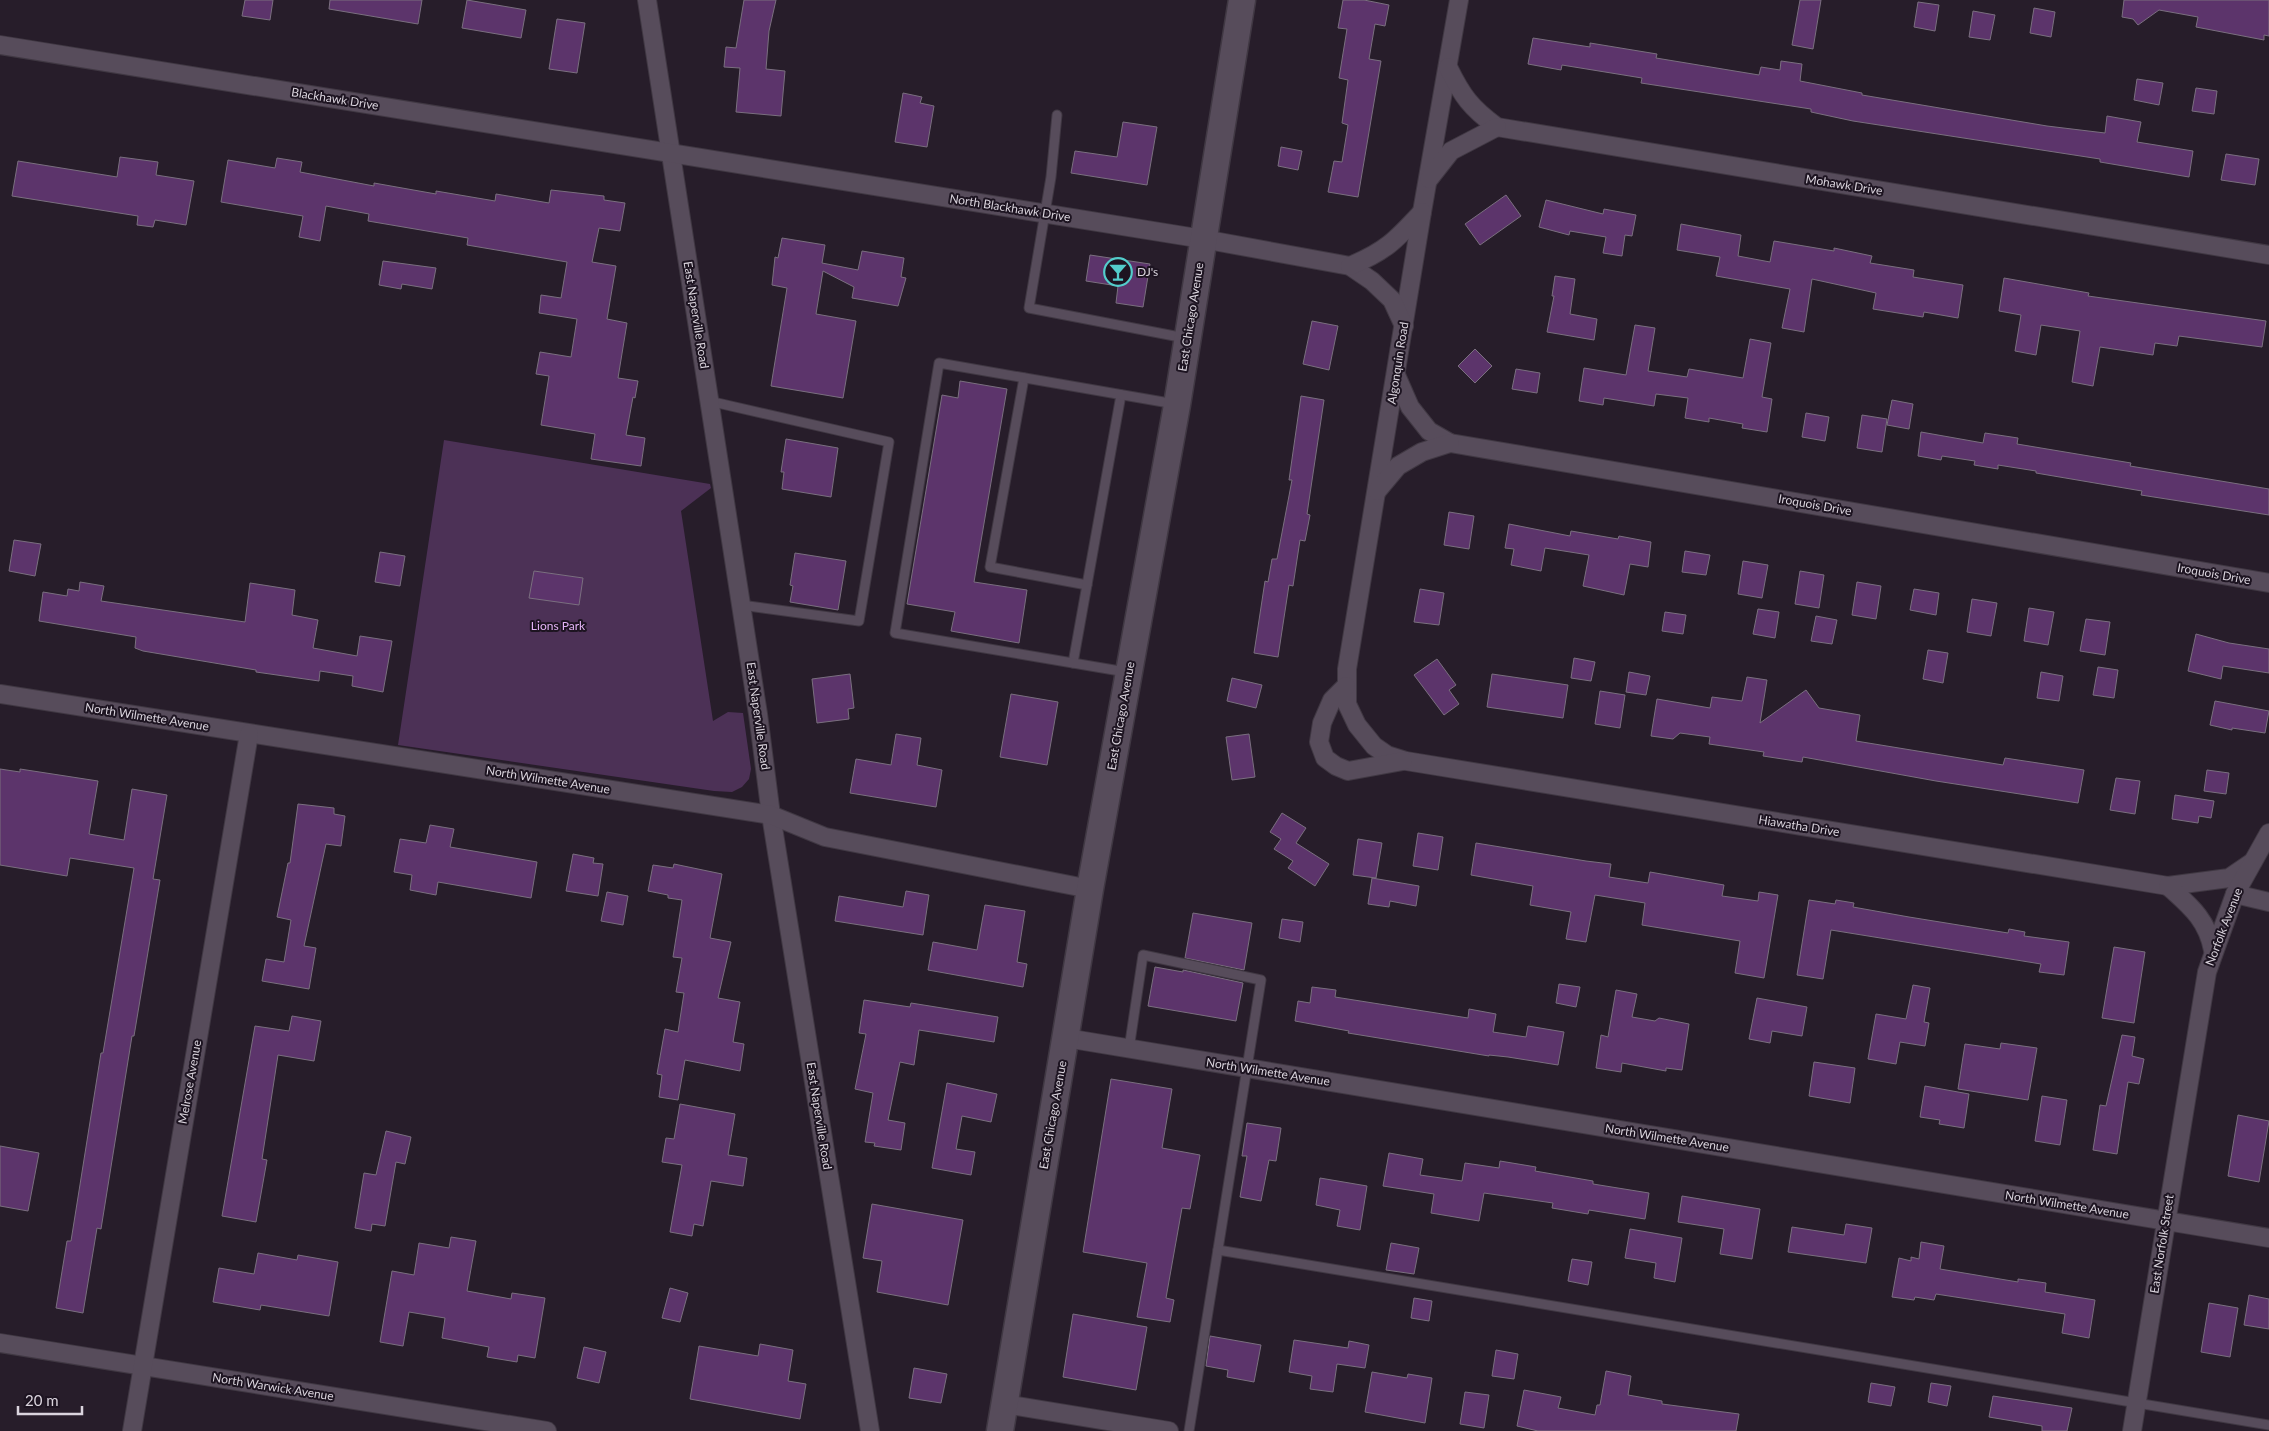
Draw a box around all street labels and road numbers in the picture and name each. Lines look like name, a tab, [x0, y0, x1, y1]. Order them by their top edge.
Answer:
street label: Blackhawk Drive	[290, 84, 380, 113]
street label: Mohawk Drive	[1805, 171, 1884, 198]
street label: North Blackhawk Drive	[949, 191, 1072, 224]
street label: East Naperville Road	[681, 260, 712, 370]
street label: East Chicago Avenue	[1174, 261, 1207, 372]
street label: Algonquin Road	[1384, 321, 1411, 405]
street label: Iroquois Drive	[1777, 491, 1853, 518]
street label: Iroquois Drive	[2176, 560, 2252, 587]
street label: East Chicago Avenue	[1104, 660, 1137, 771]
street label: East Naperville Road	[744, 661, 773, 771]
street label: North Wilmette Avenue	[84, 699, 210, 734]
street label: North Wilmette Avenue	[485, 762, 611, 797]
street label: Hiawatha Drive	[1758, 812, 1841, 839]
street label: Norfolk Avenue	[2202, 886, 2245, 968]
street label: Melrose Avenue	[175, 1039, 204, 1125]
street label: North Wilmette Avenue	[1205, 1054, 1331, 1089]
street label: East Chicago Avenue	[1036, 1059, 1069, 1170]
street label: East Naperville Road	[804, 1061, 835, 1171]
street label: North Wilmette Avenue	[1604, 1120, 1730, 1155]
street label: North Wilmette Avenue	[2004, 1187, 2130, 1222]
street label: East Norfolk Street	[2146, 1193, 2177, 1294]
street label: North Warwick Avenue	[211, 1370, 335, 1404]

